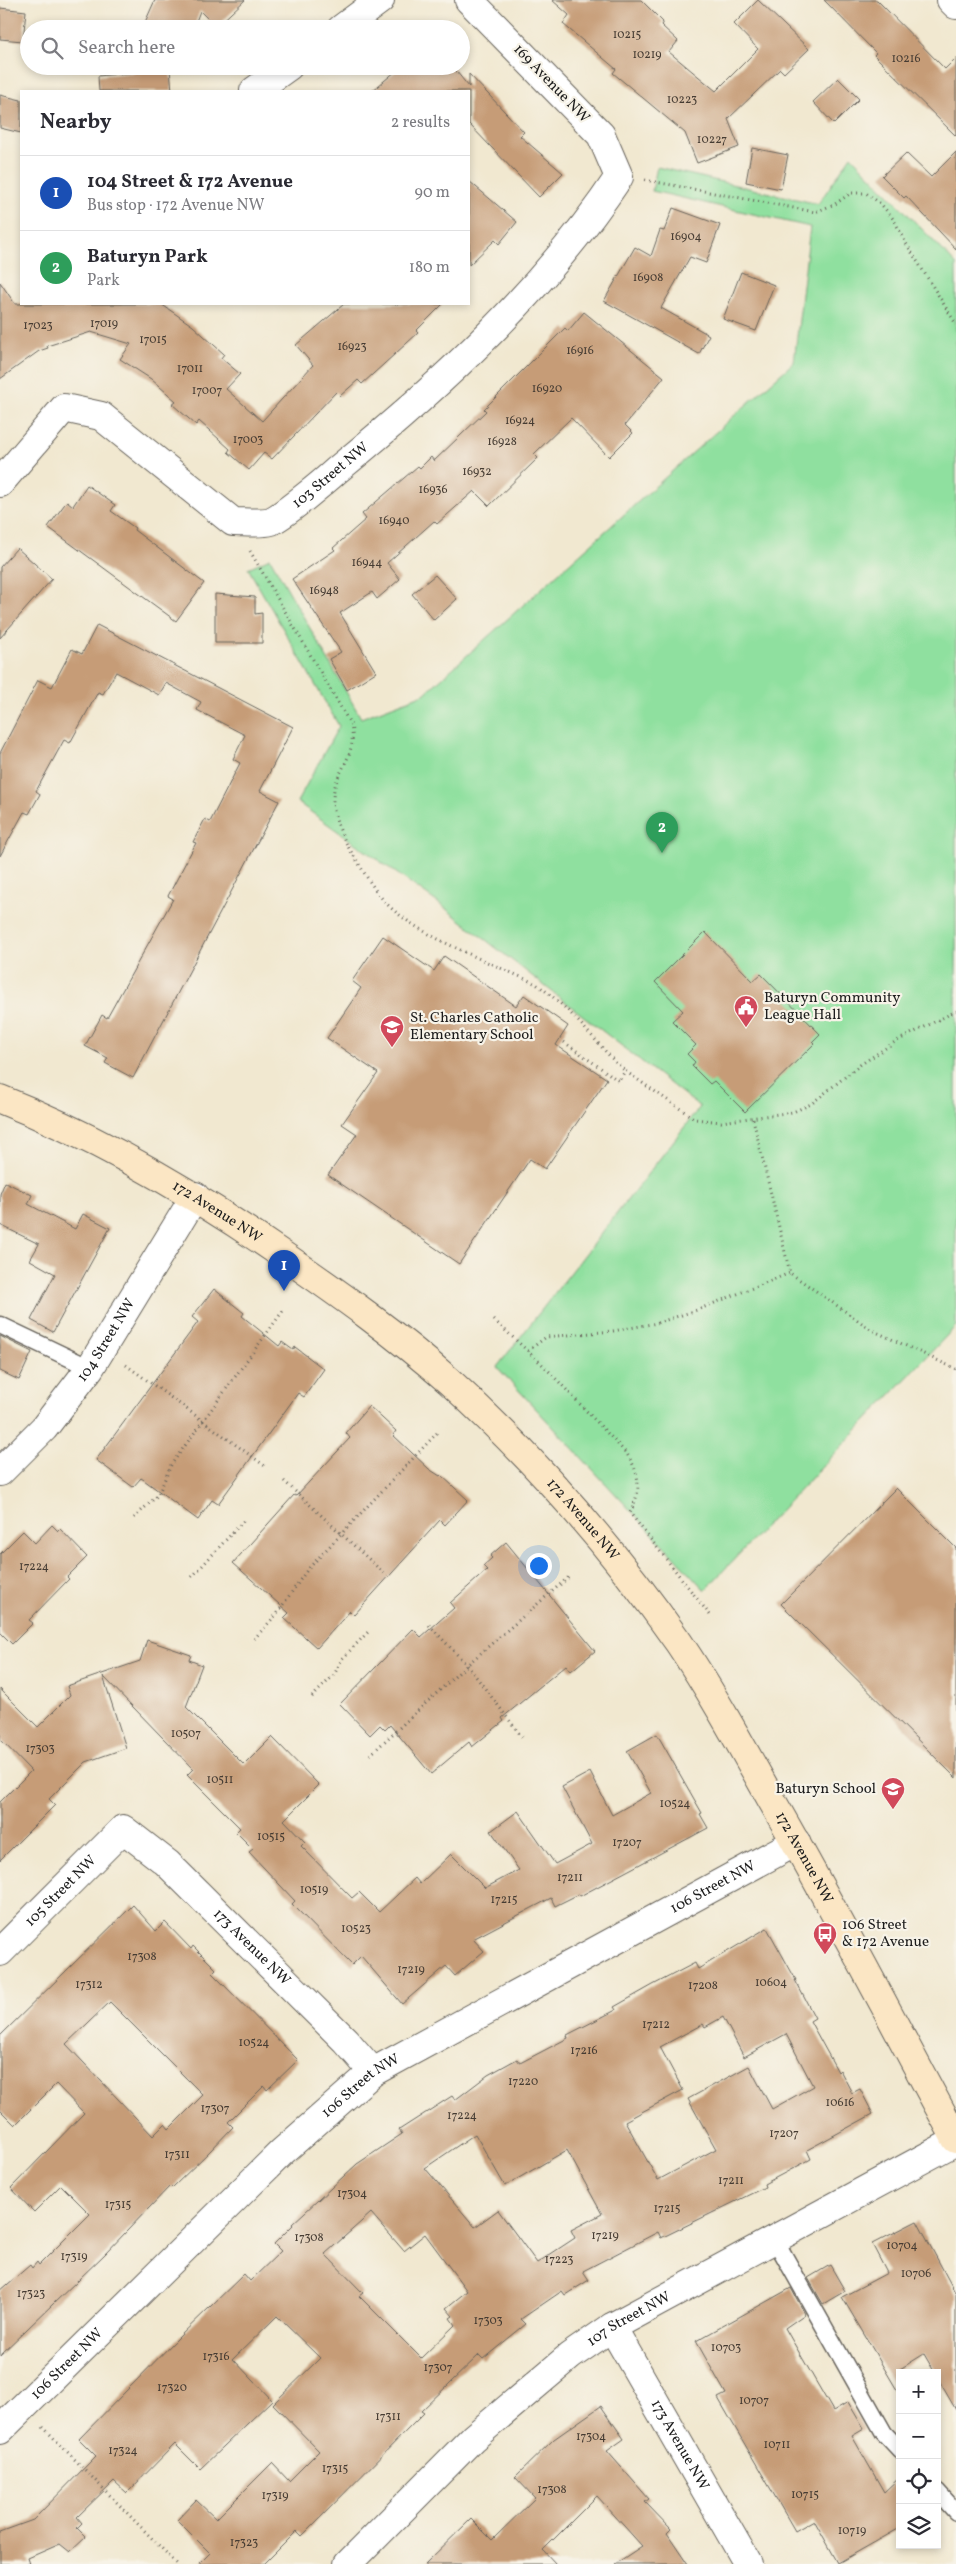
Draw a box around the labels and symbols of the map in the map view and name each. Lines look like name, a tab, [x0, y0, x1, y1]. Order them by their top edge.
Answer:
house number: 10215	[613, 27, 642, 43]
street label: 169 Avenue NW	[508, 40, 594, 128]
house number: 10219	[632, 47, 662, 63]
house number: 10216	[891, 51, 921, 67]
house number: 10223	[667, 92, 697, 108]
house number: 10227	[697, 132, 727, 148]
house number: 16904	[670, 229, 702, 245]
house number: 16908	[633, 270, 663, 286]
house number: 17019	[90, 316, 118, 332]
house number: 17023	[23, 318, 53, 334]
house number: 17015	[139, 332, 167, 348]
house number: 16923	[337, 339, 367, 355]
house number: 16916	[566, 343, 594, 359]
house number: 17011	[177, 361, 203, 377]
house number: 16920	[532, 381, 562, 397]
house number: 17007	[192, 383, 222, 399]
house number: 16924	[505, 413, 535, 429]
house number: 17003	[233, 432, 263, 448]
house number: 16928	[487, 434, 517, 450]
street label: 103 Street NW	[288, 437, 373, 514]
house number: 16932	[462, 464, 492, 480]
house number: 16936	[419, 482, 447, 498]
house number: 16940	[379, 513, 409, 529]
house number: 16944	[352, 555, 382, 571]
house number: 16948	[309, 583, 339, 599]
pin: 2	[646, 812, 678, 853]
place label: Baturyn Community League Hall	[764, 988, 900, 1026]
public building icon: Baturyn Community League Hall	[733, 994, 759, 1028]
place label: St. Charles Catholic Elementary School	[410, 1008, 539, 1046]
school or university icon: St. Charles Catholic Elementary School	[379, 1014, 405, 1048]
street label: 172 Avenue NW	[168, 1176, 266, 1248]
pin: 1	[268, 1250, 300, 1291]
street label: 104 Street NW	[72, 1295, 140, 1387]
street label: 172 Avenue NW	[541, 1474, 624, 1565]
your location	[526, 1553, 552, 1579]
house number: 17224	[19, 1559, 49, 1575]
house number: 10507	[171, 1726, 201, 1742]
house number: 17303	[25, 1741, 55, 1757]
house number: 10511	[207, 1772, 233, 1788]
school or university icon: Baturyn School	[880, 1776, 906, 1810]
place label: Baturyn School	[775, 1779, 876, 1800]
house number: 10524	[660, 1796, 690, 1812]
street label: 172 Avenue NW	[770, 1808, 838, 1907]
house number: 10515	[257, 1829, 285, 1845]
house number: 17207	[612, 1835, 642, 1851]
street label: 105 Street NW	[20, 1851, 101, 1932]
street label: 106 Street NW	[666, 1855, 759, 1919]
house number: 17211	[557, 1870, 583, 1886]
house number: 10519	[300, 1882, 328, 1898]
house number: 17215	[490, 1892, 518, 1908]
street label: 173 Avenue NW	[208, 1904, 295, 1991]
place label: 106 Street & 172 Avenue	[842, 1915, 929, 1953]
house number: 10523	[341, 1921, 371, 1937]
bus stop icon: 106 Street & 172 Avenue	[812, 1921, 838, 1955]
house number: 17308	[127, 1949, 157, 1965]
house number: 17219	[397, 1962, 425, 1978]
house number: 10604	[755, 1975, 787, 1991]
house number: 17312	[75, 1977, 103, 1993]
house number: 17208	[688, 1978, 718, 1994]
house number: 17212	[642, 2017, 670, 2033]
house number: 10524	[239, 2035, 269, 2051]
house number: 17216	[570, 2043, 598, 2059]
street label: 106 Street NW	[317, 2049, 403, 2123]
house number: 17220	[508, 2074, 538, 2090]
house number: 10616	[826, 2095, 854, 2111]
house number: 17307	[200, 2101, 230, 2117]
house number: 17224	[447, 2108, 477, 2124]
house number: 17207	[769, 2126, 799, 2142]
house number: 17311	[164, 2147, 190, 2163]
house number: 17211	[718, 2173, 744, 2189]
house number: 17304	[337, 2186, 367, 2202]
house number: 17315	[105, 2197, 132, 2213]
house number: 17215	[653, 2201, 681, 2217]
house number: 17219	[591, 2228, 619, 2244]
house number: 17308	[294, 2230, 324, 2246]
house number: 10704	[886, 2238, 918, 2254]
house number: 17319	[60, 2249, 88, 2265]
house number: 17223	[545, 2252, 573, 2268]
house number: 10706	[901, 2266, 931, 2282]
house number: 17323	[17, 2286, 45, 2302]
street label: 107 Street NW	[583, 2287, 674, 2352]
house number: 17303	[473, 2313, 503, 2329]
street label: 106 Street NW	[26, 2323, 108, 2405]
house number: 10703	[711, 2340, 741, 2356]
house number: 17316	[202, 2349, 230, 2365]
house number: 17307	[423, 2360, 453, 2376]
house number: 17320	[157, 2380, 187, 2396]
house number: 10707	[739, 2393, 769, 2409]
street label: 173 Avenue NW	[645, 2396, 714, 2494]
house number: 17311	[375, 2409, 401, 2425]
house number: 17304	[576, 2429, 606, 2445]
house number: 10711	[763, 2437, 791, 2453]
house number: 17324	[108, 2443, 138, 2459]
house number: 17315	[322, 2461, 349, 2477]
house number: 17308	[537, 2482, 567, 2498]
house number: 10715	[791, 2487, 819, 2503]
house number: 17319	[261, 2488, 289, 2504]
house number: 10719	[838, 2523, 866, 2539]
house number: 17323	[230, 2535, 258, 2551]

